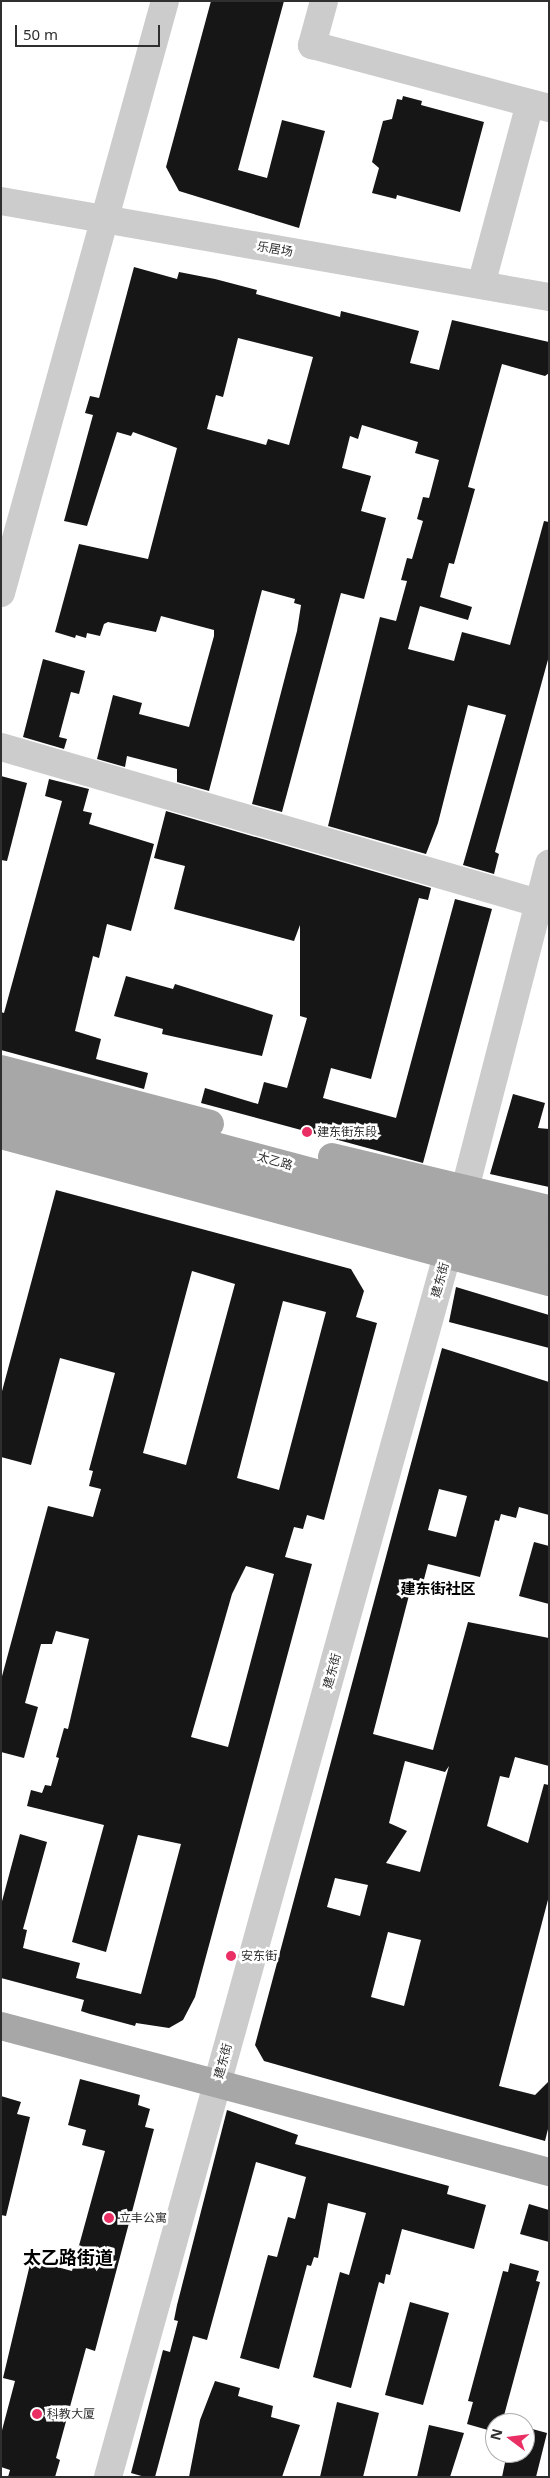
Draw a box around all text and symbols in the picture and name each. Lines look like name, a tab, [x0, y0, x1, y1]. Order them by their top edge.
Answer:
scale bar	[18, 15, 162, 47]
text: 50 m	[23, 24, 58, 44]
street label: 乐居场	[256, 239, 294, 259]
place label: 建东街东段	[317, 1125, 377, 1139]
marker: 建东街东段	[301, 1126, 313, 1138]
street label: 太乙路	[256, 1149, 294, 1173]
street label: 建东街	[428, 1261, 452, 1299]
district label: 建东街社区	[401, 1580, 475, 1598]
street label: 建东街	[320, 1652, 344, 1690]
place label: 安东街	[241, 1949, 277, 1963]
marker: 安东街	[225, 1950, 237, 1962]
street label: 建东街	[211, 2042, 235, 2080]
place label: 立丰公寓	[119, 2211, 167, 2225]
marker: 立丰公寓	[103, 2212, 115, 2224]
district label: 太乙路街道	[23, 2246, 113, 2268]
place label: 科教大厦	[47, 2407, 95, 2421]
marker: 科教大厦	[31, 2408, 43, 2420]
north arrow	[485, 2413, 535, 2463]
text: N	[485, 2426, 507, 2442]

